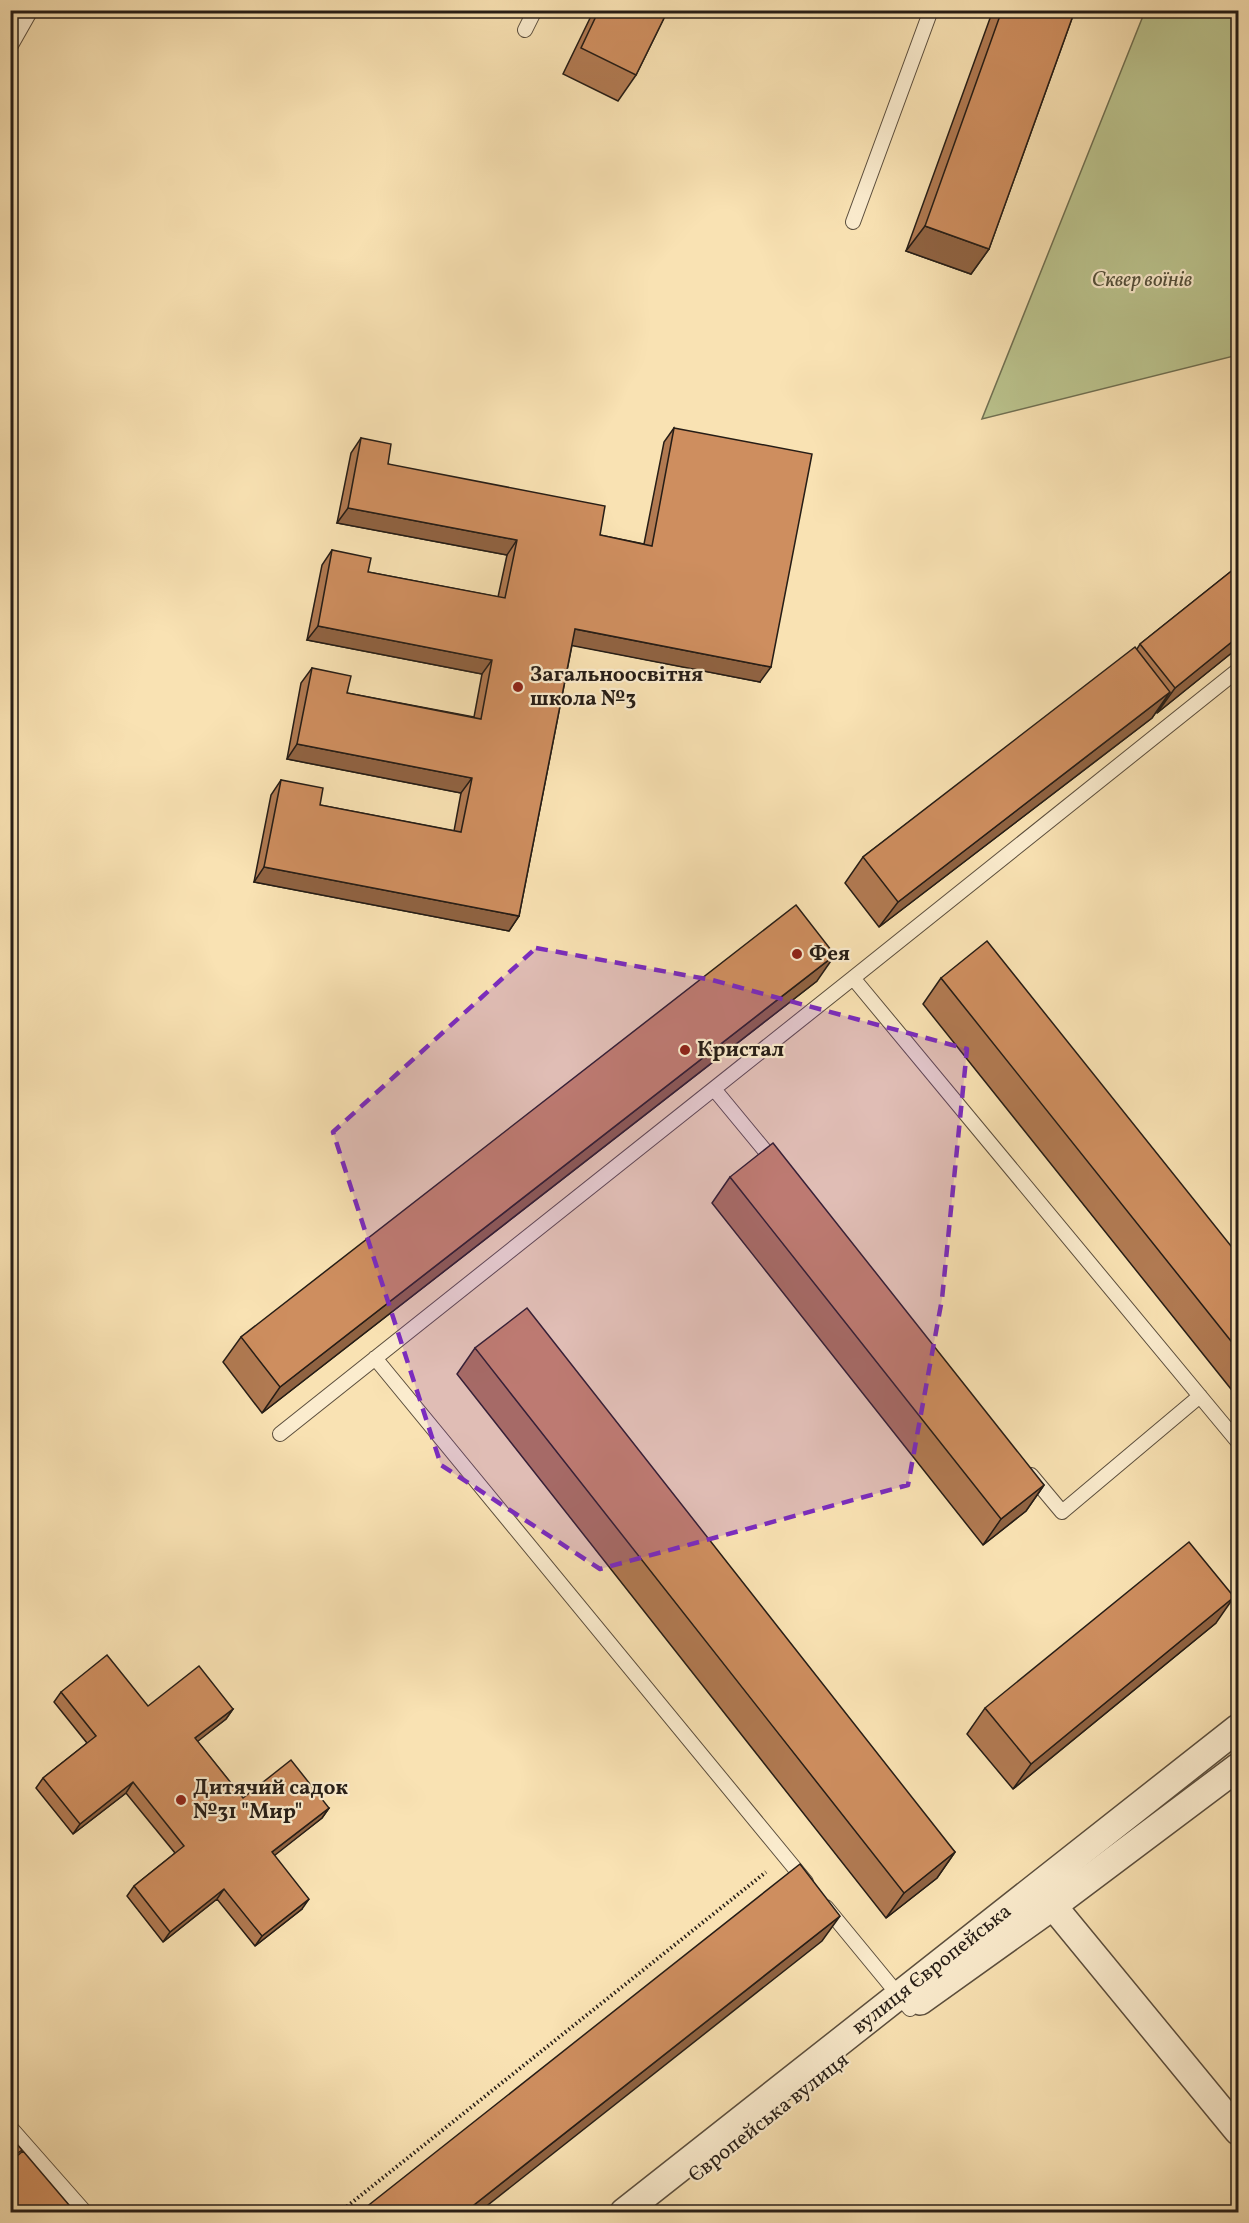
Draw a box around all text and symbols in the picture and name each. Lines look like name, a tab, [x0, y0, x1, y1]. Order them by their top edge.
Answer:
park label: Сквер воїнів	[1092, 266, 1192, 295]
place label: Загальноосвітня школа №3	[530, 661, 703, 714]
marker: Загальноосвітня школа №3	[511, 680, 525, 694]
place label: Фея	[809, 940, 850, 969]
marker: Фея	[790, 947, 804, 961]
place label: Кристал	[697, 1036, 784, 1065]
marker: Кристал	[678, 1043, 692, 1057]
place label: Дитячий садок №31 "Мир"	[193, 1774, 348, 1827]
marker: Дитячий садок №31 "Мир"	[174, 1793, 188, 1807]
street label: вулиця Європейська	[846, 1897, 1018, 2041]
street label: Європейська вулиця	[683, 2046, 855, 2190]

